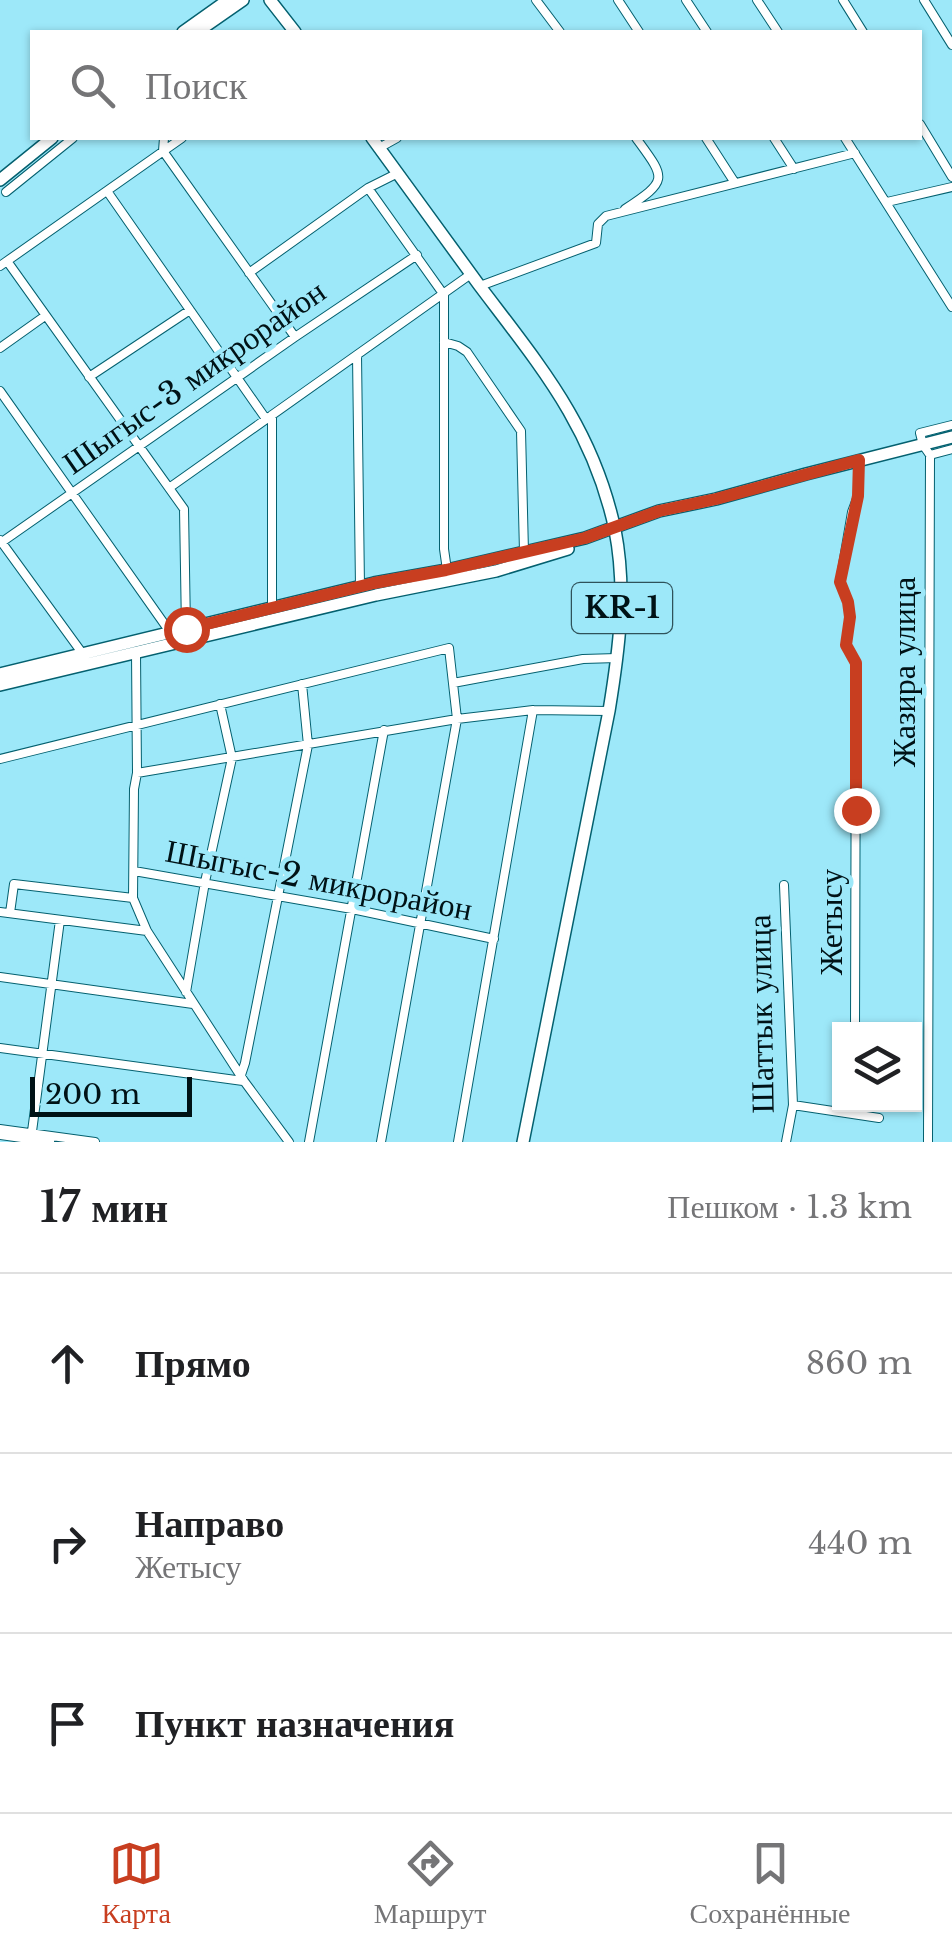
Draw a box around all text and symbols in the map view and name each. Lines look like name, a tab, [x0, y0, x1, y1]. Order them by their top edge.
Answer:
search box	[30, 30, 922, 140]
icon: search	[65, 58, 120, 113]
text: Поиск	[145, 62, 247, 109]
street label: Шыгыс-3 микрорайон	[55, 271, 333, 483]
street label: Жазира улица	[884, 577, 924, 767]
road number: KR-1	[572, 583, 672, 633]
route start	[164, 607, 210, 653]
route end	[834, 788, 880, 834]
street label: Шыгыс-2 микрорайон	[162, 831, 476, 929]
street label: Жетысу	[811, 869, 851, 975]
street label: Шаттык улица	[739, 914, 783, 1114]
map controls	[832, 1022, 922, 1112]
button: layers	[832, 1022, 922, 1112]
scale bar	[30, 1072, 192, 1116]
text: 200 m	[45, 1077, 140, 1112]
text: 17 мин	[40, 1181, 168, 1233]
text: Пешком · 1.3 km	[667, 1187, 912, 1227]
icon: ahead	[40, 1336, 95, 1391]
text: Прямо	[135, 1340, 251, 1387]
text: 860 m	[806, 1343, 912, 1383]
text: Направо	[135, 1500, 284, 1547]
icon: right	[40, 1516, 95, 1571]
text: 440 m	[808, 1523, 912, 1563]
text: Жетысу	[135, 1547, 242, 1587]
icon: arrive	[40, 1696, 95, 1751]
text: Пункт назначения	[135, 1700, 454, 1747]
tab: Карта	[101, 1836, 171, 1931]
tab: Маршрут	[374, 1836, 487, 1931]
tab: Сохранённые	[689, 1836, 851, 1931]

